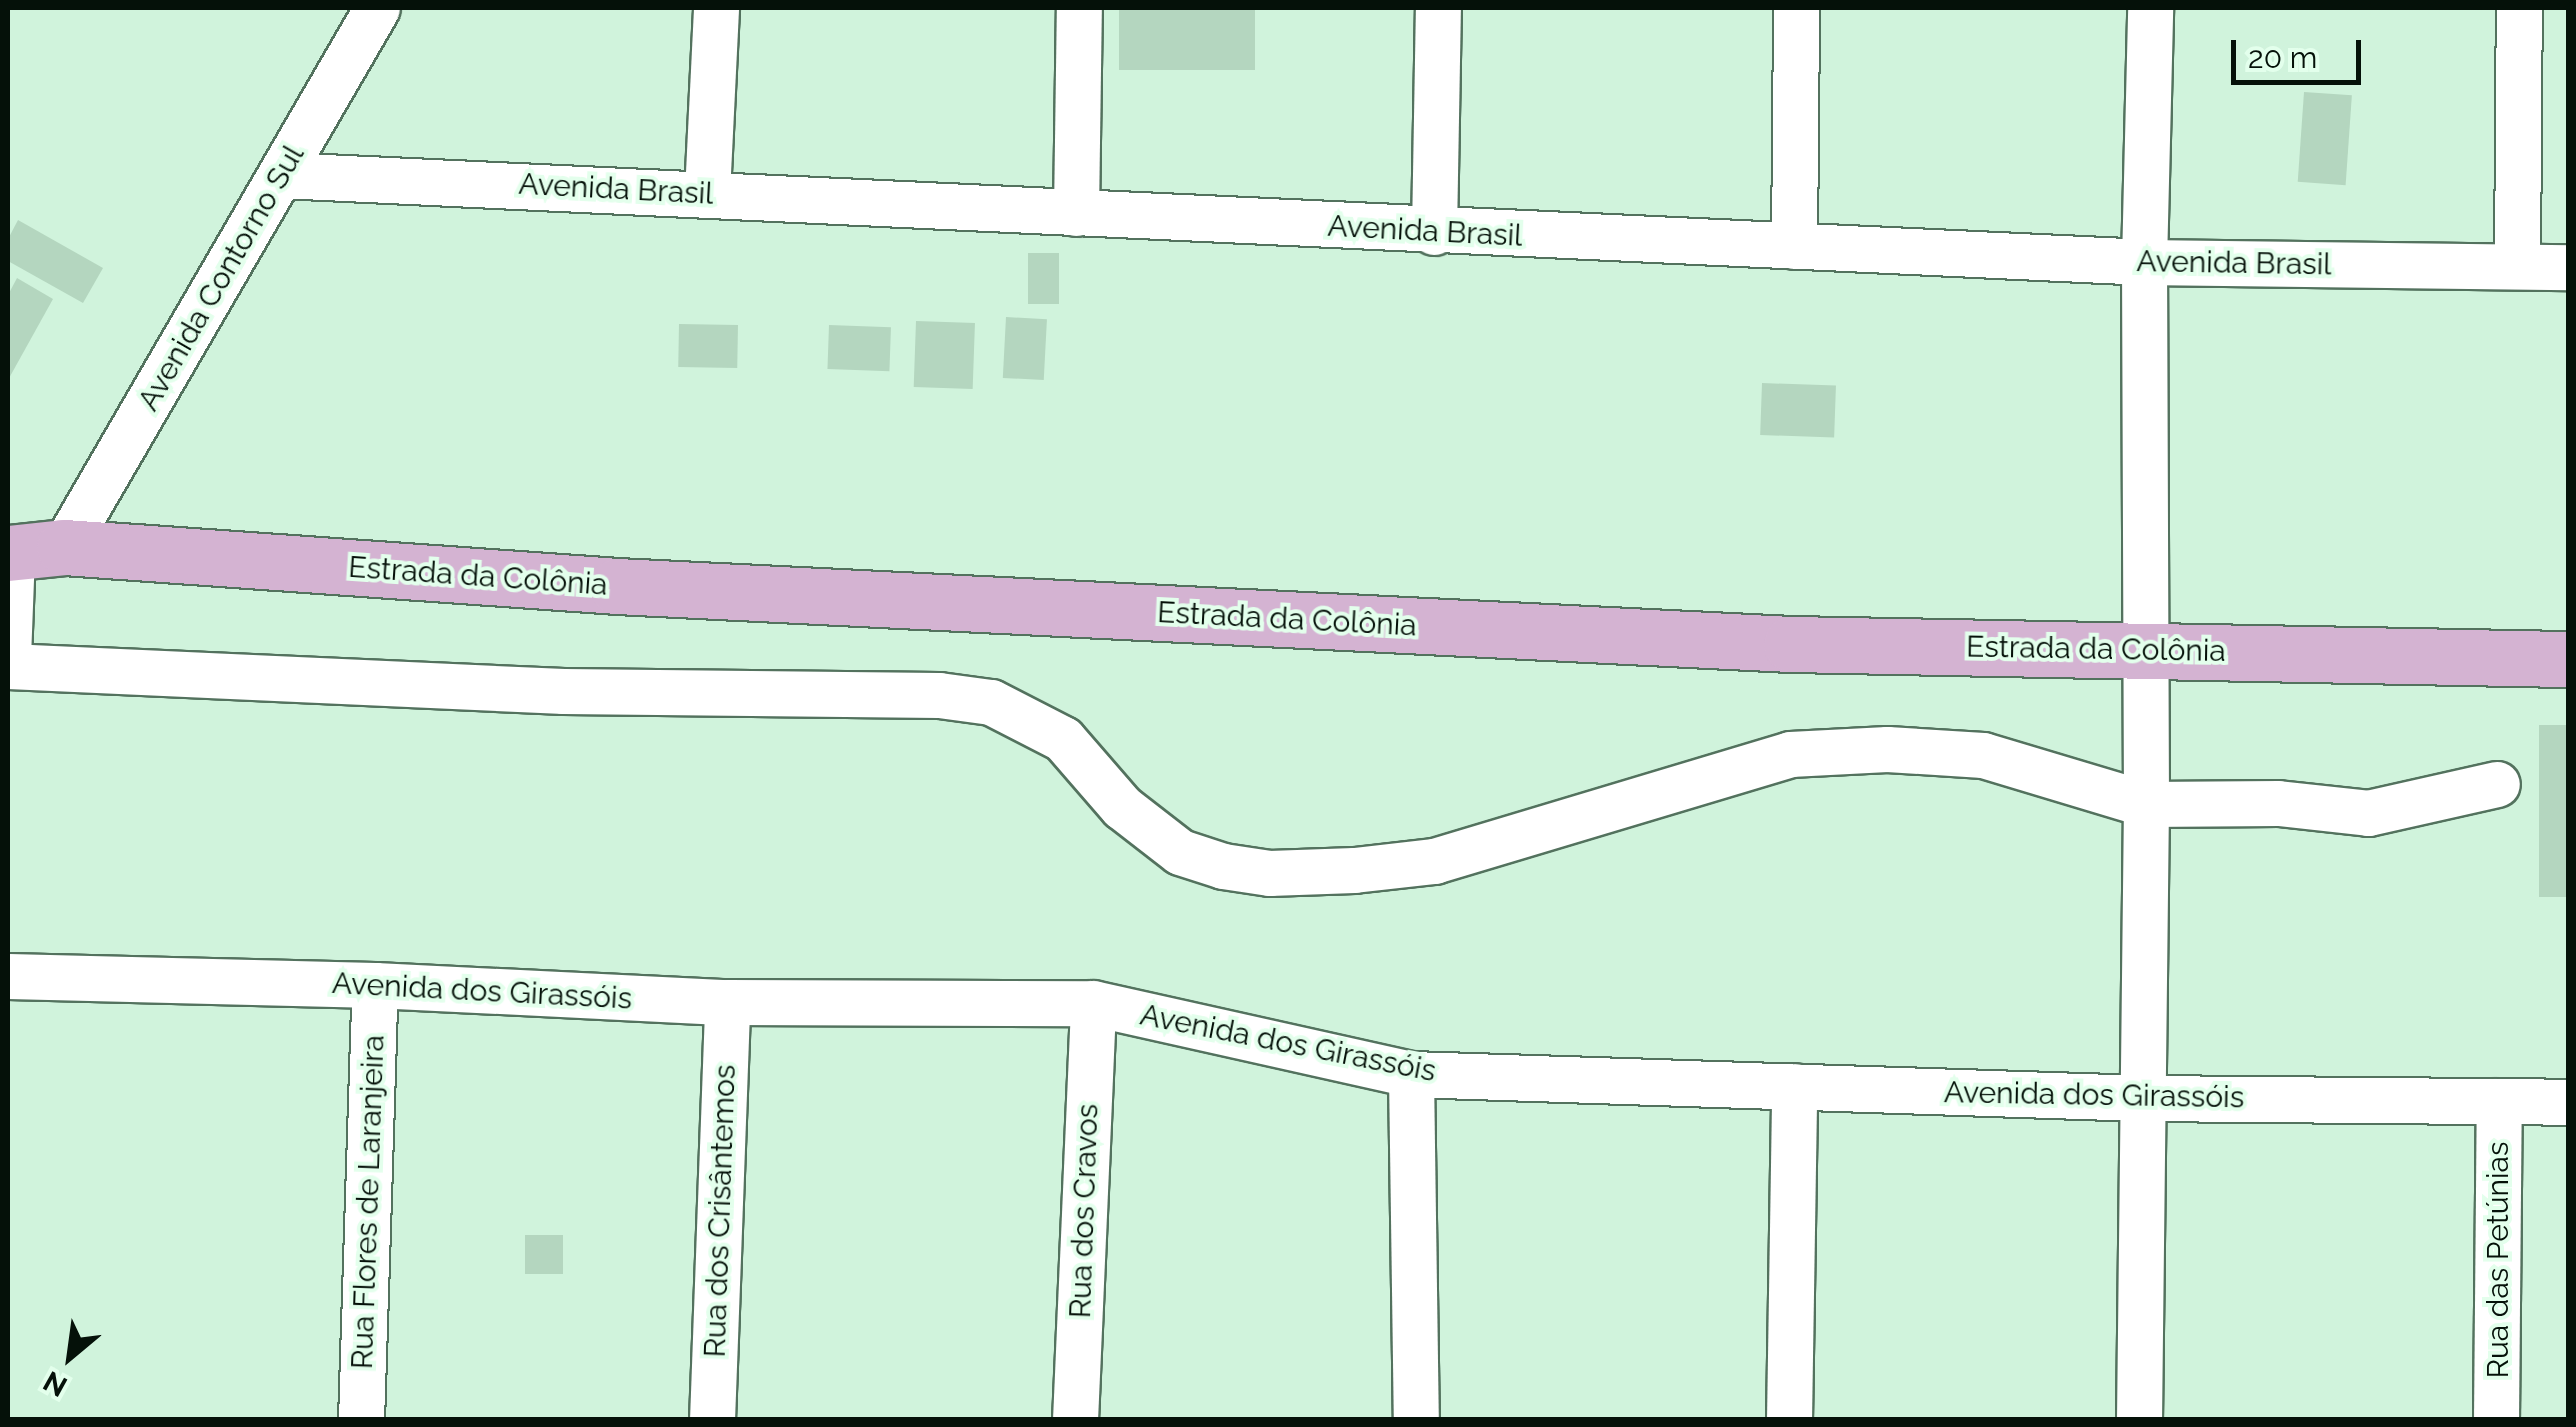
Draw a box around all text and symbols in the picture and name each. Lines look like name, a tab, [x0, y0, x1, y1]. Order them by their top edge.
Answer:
scale bar	[2236, 20, 2366, 82]
text: 20 m	[2248, 40, 2317, 75]
street label: Avenida Contorno Sul	[130, 139, 312, 417]
street label: Avenida Brasil	[518, 166, 714, 212]
street label: Avenida Brasil	[1327, 208, 1523, 254]
street label: Avenida Brasil	[2136, 243, 2332, 283]
street label: Estrada da Colônia	[347, 549, 609, 603]
street label: Estrada da Colônia	[1156, 594, 1418, 644]
street label: Estrada da Colônia	[1966, 629, 2226, 669]
street label: Avenida dos Girassóis	[331, 965, 633, 1017]
street label: Avenida dos Girassóis	[1137, 997, 1439, 1089]
street label: Rua Flores de Laranjeira	[344, 1034, 392, 1370]
street label: Rua dos Crisântemos	[697, 1064, 743, 1358]
street label: Avenida dos Girassóis	[1944, 1074, 2244, 1116]
street label: Rua dos Cravos	[1062, 1103, 1106, 1319]
street label: Rua das Petúnias	[2480, 1142, 2516, 1378]
north arrow	[20, 1307, 120, 1407]
text: N	[38, 1364, 73, 1403]

